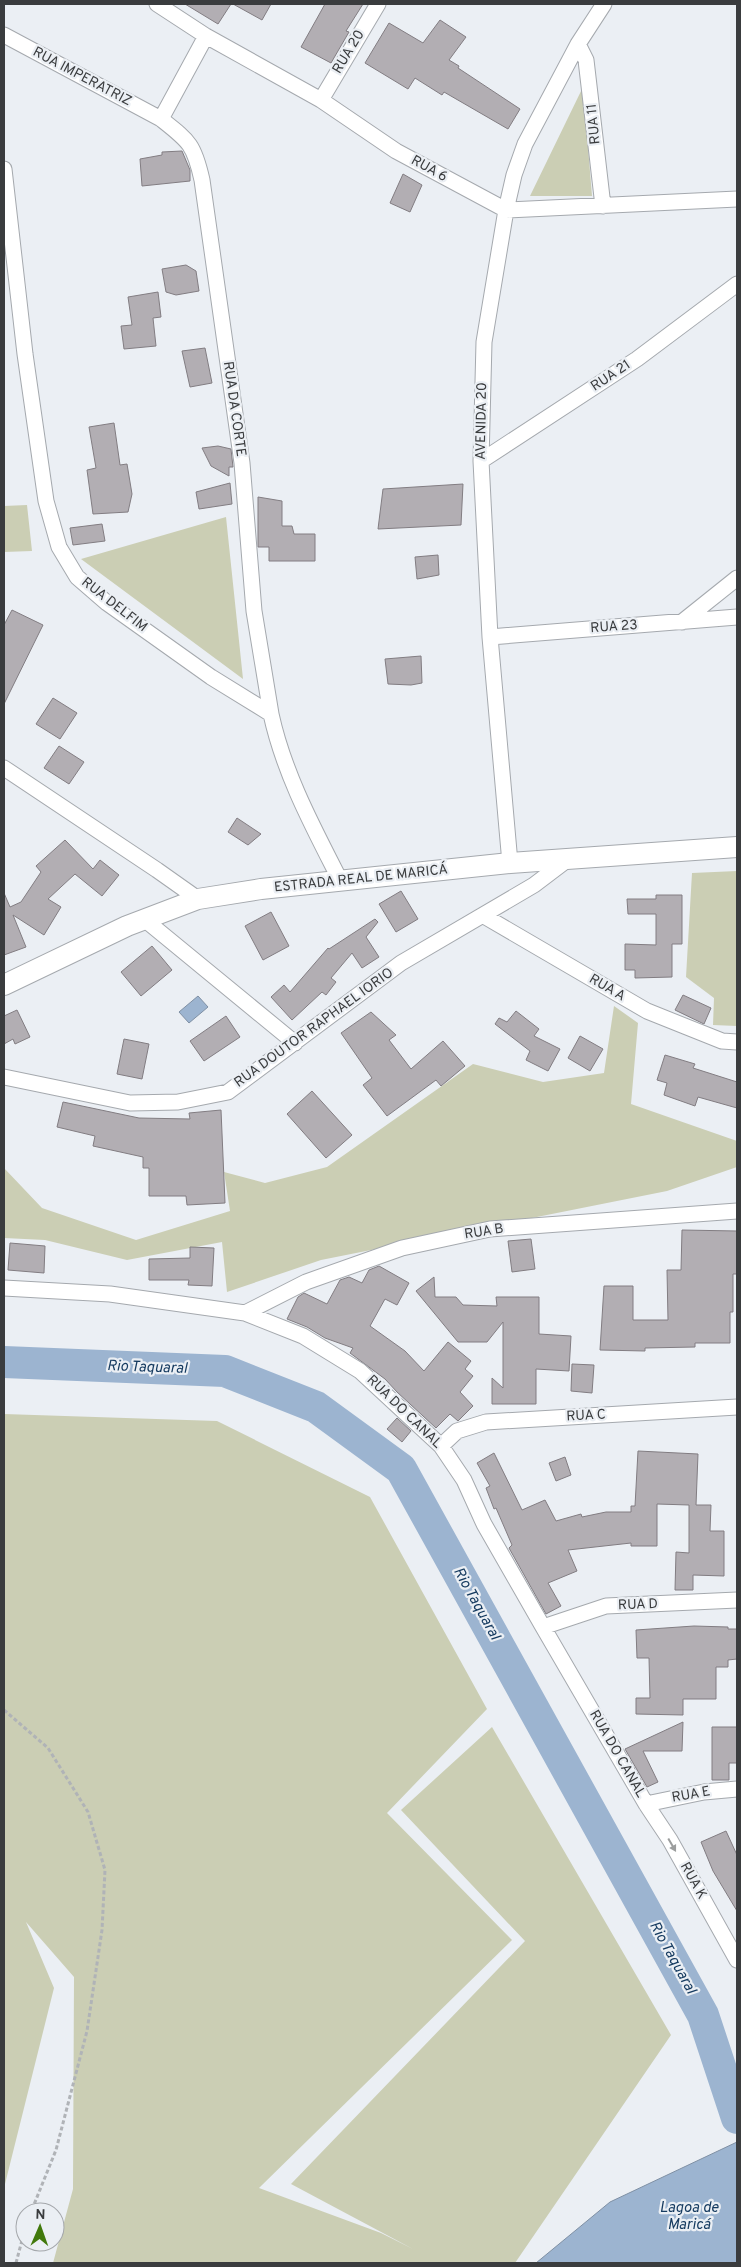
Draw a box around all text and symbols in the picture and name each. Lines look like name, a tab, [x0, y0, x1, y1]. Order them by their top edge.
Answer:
street label: RUA 20	[329, 27, 369, 77]
street label: RUA IMPERATRIZ	[30, 44, 134, 110]
street label: RUA 11	[583, 103, 605, 145]
street label: RUA 6	[408, 152, 450, 186]
street label: RUA 21	[588, 357, 634, 395]
street label: RUA DA CORTE	[219, 360, 249, 458]
street label: AVENIDA 20	[473, 382, 491, 460]
street label: RUA DELFIM	[78, 574, 150, 636]
street label: RUA 23	[590, 617, 638, 637]
street label: ESTRADA REAL DE MARICÁ	[273, 860, 449, 897]
street label: RUA DOUTOR RAPHAEL IORIO	[231, 965, 397, 1091]
street label: RUA A	[586, 971, 628, 1005]
street label: RUA B	[463, 1221, 505, 1243]
water label: Rio Taquaral	[107, 1357, 189, 1379]
street label: RUA DO CANAL	[363, 1372, 445, 1452]
street label: RUA C	[566, 1406, 606, 1426]
water label: Rio Taquaral	[448, 1564, 504, 1645]
street label: RUA D	[618, 1596, 658, 1614]
street label: RUA DO CANAL	[585, 1707, 649, 1801]
street label: RUA E	[670, 1783, 712, 1807]
one-way arrow	[668, 1837, 676, 1852]
street label: RUA K	[676, 1860, 710, 1902]
water label: Rio Taquaral	[644, 1918, 700, 1999]
water label: Lagoa de Maricá	[659, 2199, 719, 2235]
north arrow	[15, 2202, 65, 2252]
text: N	[35, 2207, 46, 2224]

